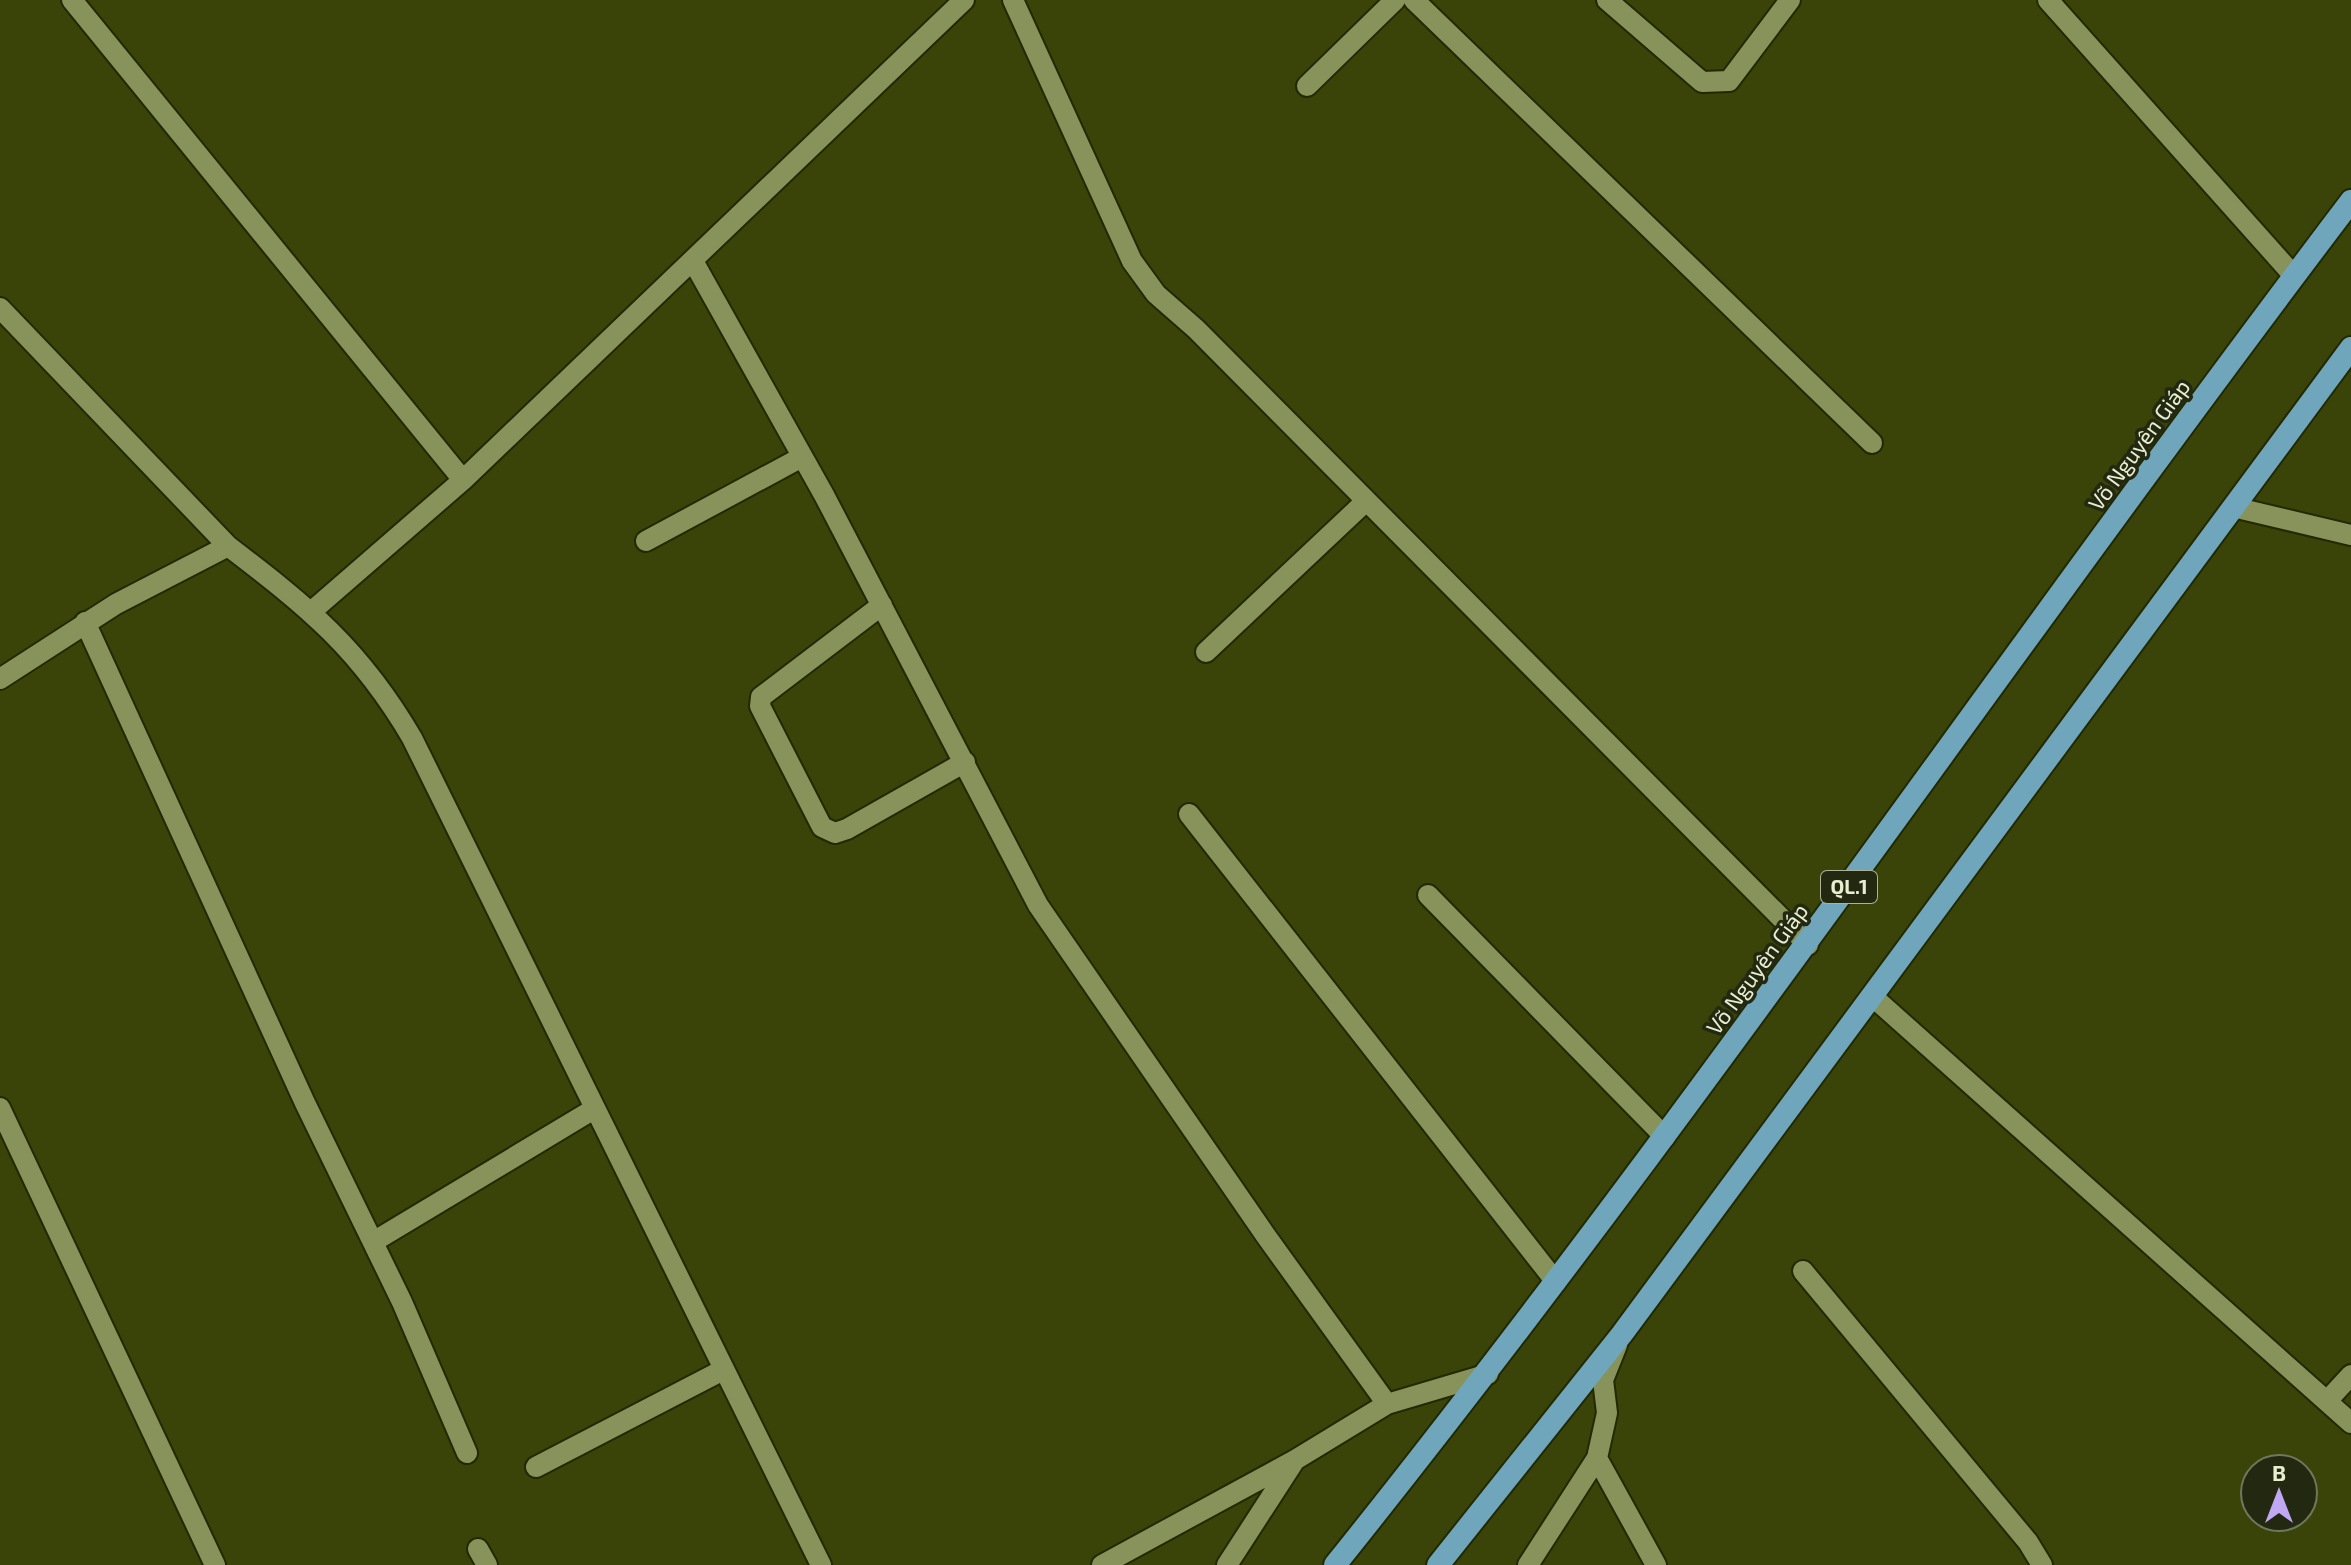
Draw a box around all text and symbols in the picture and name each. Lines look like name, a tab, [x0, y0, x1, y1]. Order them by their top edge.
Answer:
street label: Võ Nguyên Giáp	[2082, 374, 2194, 515]
road number: QL.1	[1821, 871, 1877, 903]
street label: Võ Nguyên Giáp	[1700, 898, 1812, 1039]
north arrow	[2239, 1453, 2319, 1533]
text: B	[2272, 1459, 2286, 1485]

